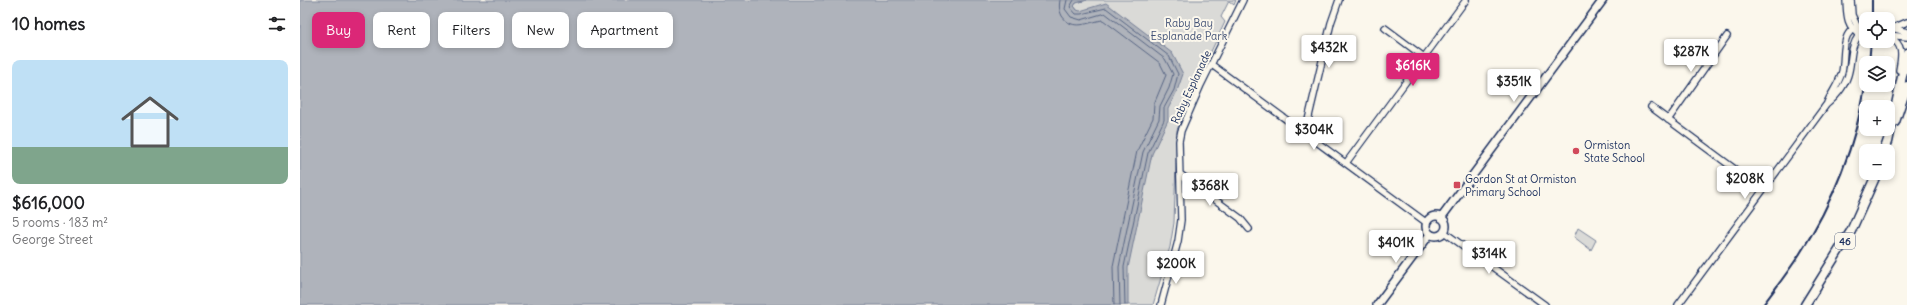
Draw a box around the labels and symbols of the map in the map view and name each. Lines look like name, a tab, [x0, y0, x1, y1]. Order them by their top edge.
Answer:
park label: Raby Bay Esplanade Park	[1151, 16, 1228, 43]
pin: $432K	[1301, 35, 1357, 69]
pin: $287K	[1663, 39, 1719, 73]
street label: Raby Esplanade	[1168, 48, 1214, 126]
pin: $616K	[1385, 53, 1441, 87]
pin: $351K	[1486, 69, 1542, 103]
pin: $304K	[1286, 117, 1342, 151]
place label: Ormiston State School	[1584, 138, 1645, 165]
marker: Ormiston State School	[1571, 146, 1581, 156]
pin: $208K	[1717, 166, 1773, 200]
place label: Gordon St at Ormiston Primary School	[1465, 172, 1576, 199]
pin: $368K	[1182, 173, 1238, 207]
marker: Gordon St at Ormiston Primary School	[1452, 180, 1462, 190]
pin: $401K	[1368, 230, 1424, 264]
road number: 46	[1835, 233, 1855, 249]
pin: $314K	[1461, 241, 1517, 275]
pin: $200K	[1148, 251, 1204, 285]

